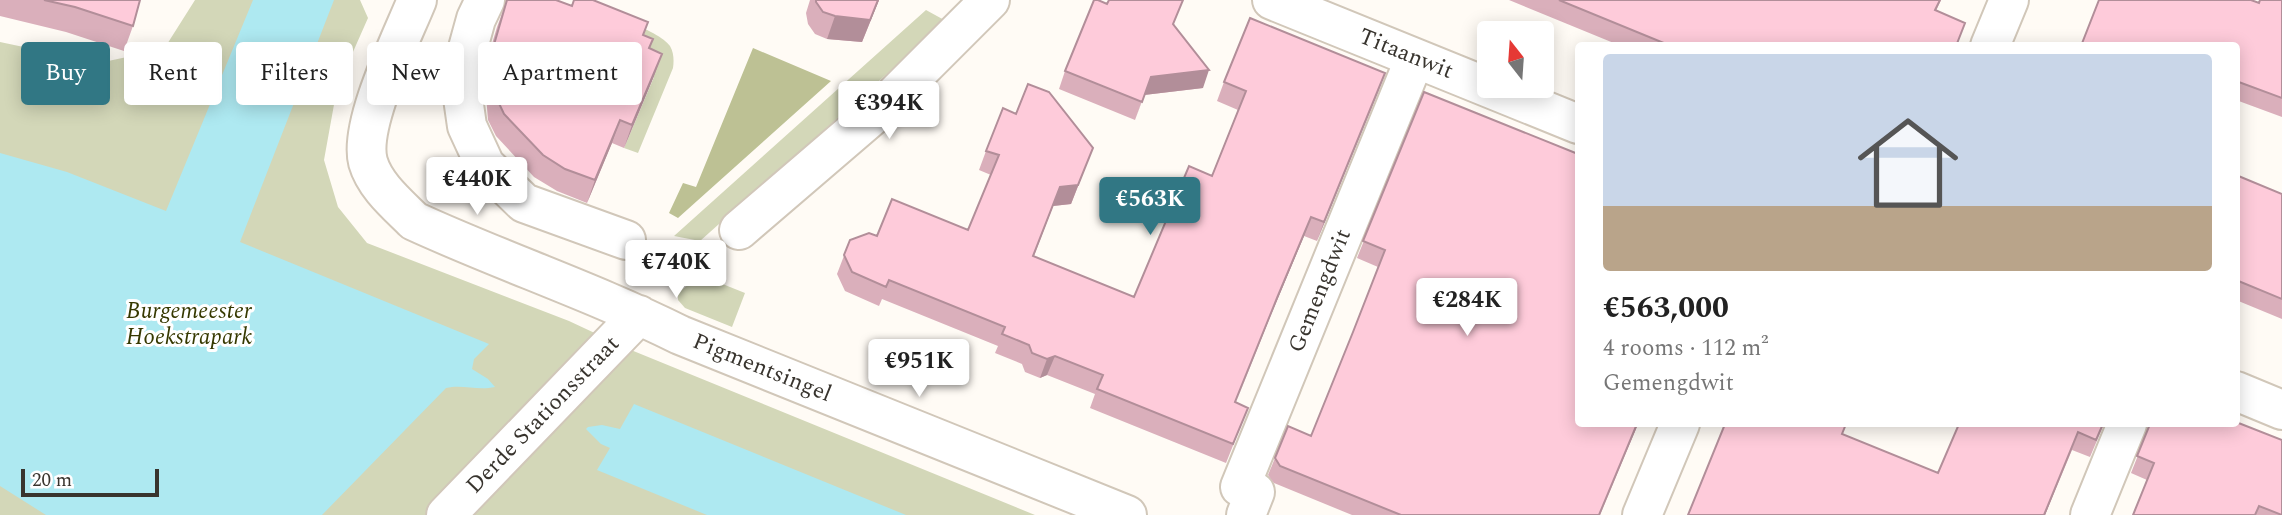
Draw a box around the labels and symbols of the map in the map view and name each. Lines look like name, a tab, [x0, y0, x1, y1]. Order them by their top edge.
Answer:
street label: Titaanwit	[1353, 19, 1459, 89]
north arrow	[1477, 21, 1554, 98]
pin: €394K	[840, 82, 938, 141]
pin: €440K	[428, 158, 526, 217]
pin: €563K	[1101, 177, 1199, 237]
street label: Gemengdwit	[1279, 224, 1361, 358]
pin: €740K	[627, 240, 725, 300]
pin: €284K	[1418, 278, 1516, 338]
park label: Burgemeester Hoekstrapark	[126, 294, 253, 355]
street label: Pigmentsingel	[687, 324, 837, 412]
street label: Derde Stationsstraat	[458, 328, 628, 502]
pin: €951K	[870, 340, 968, 399]
scale bar	[21, 466, 159, 498]

